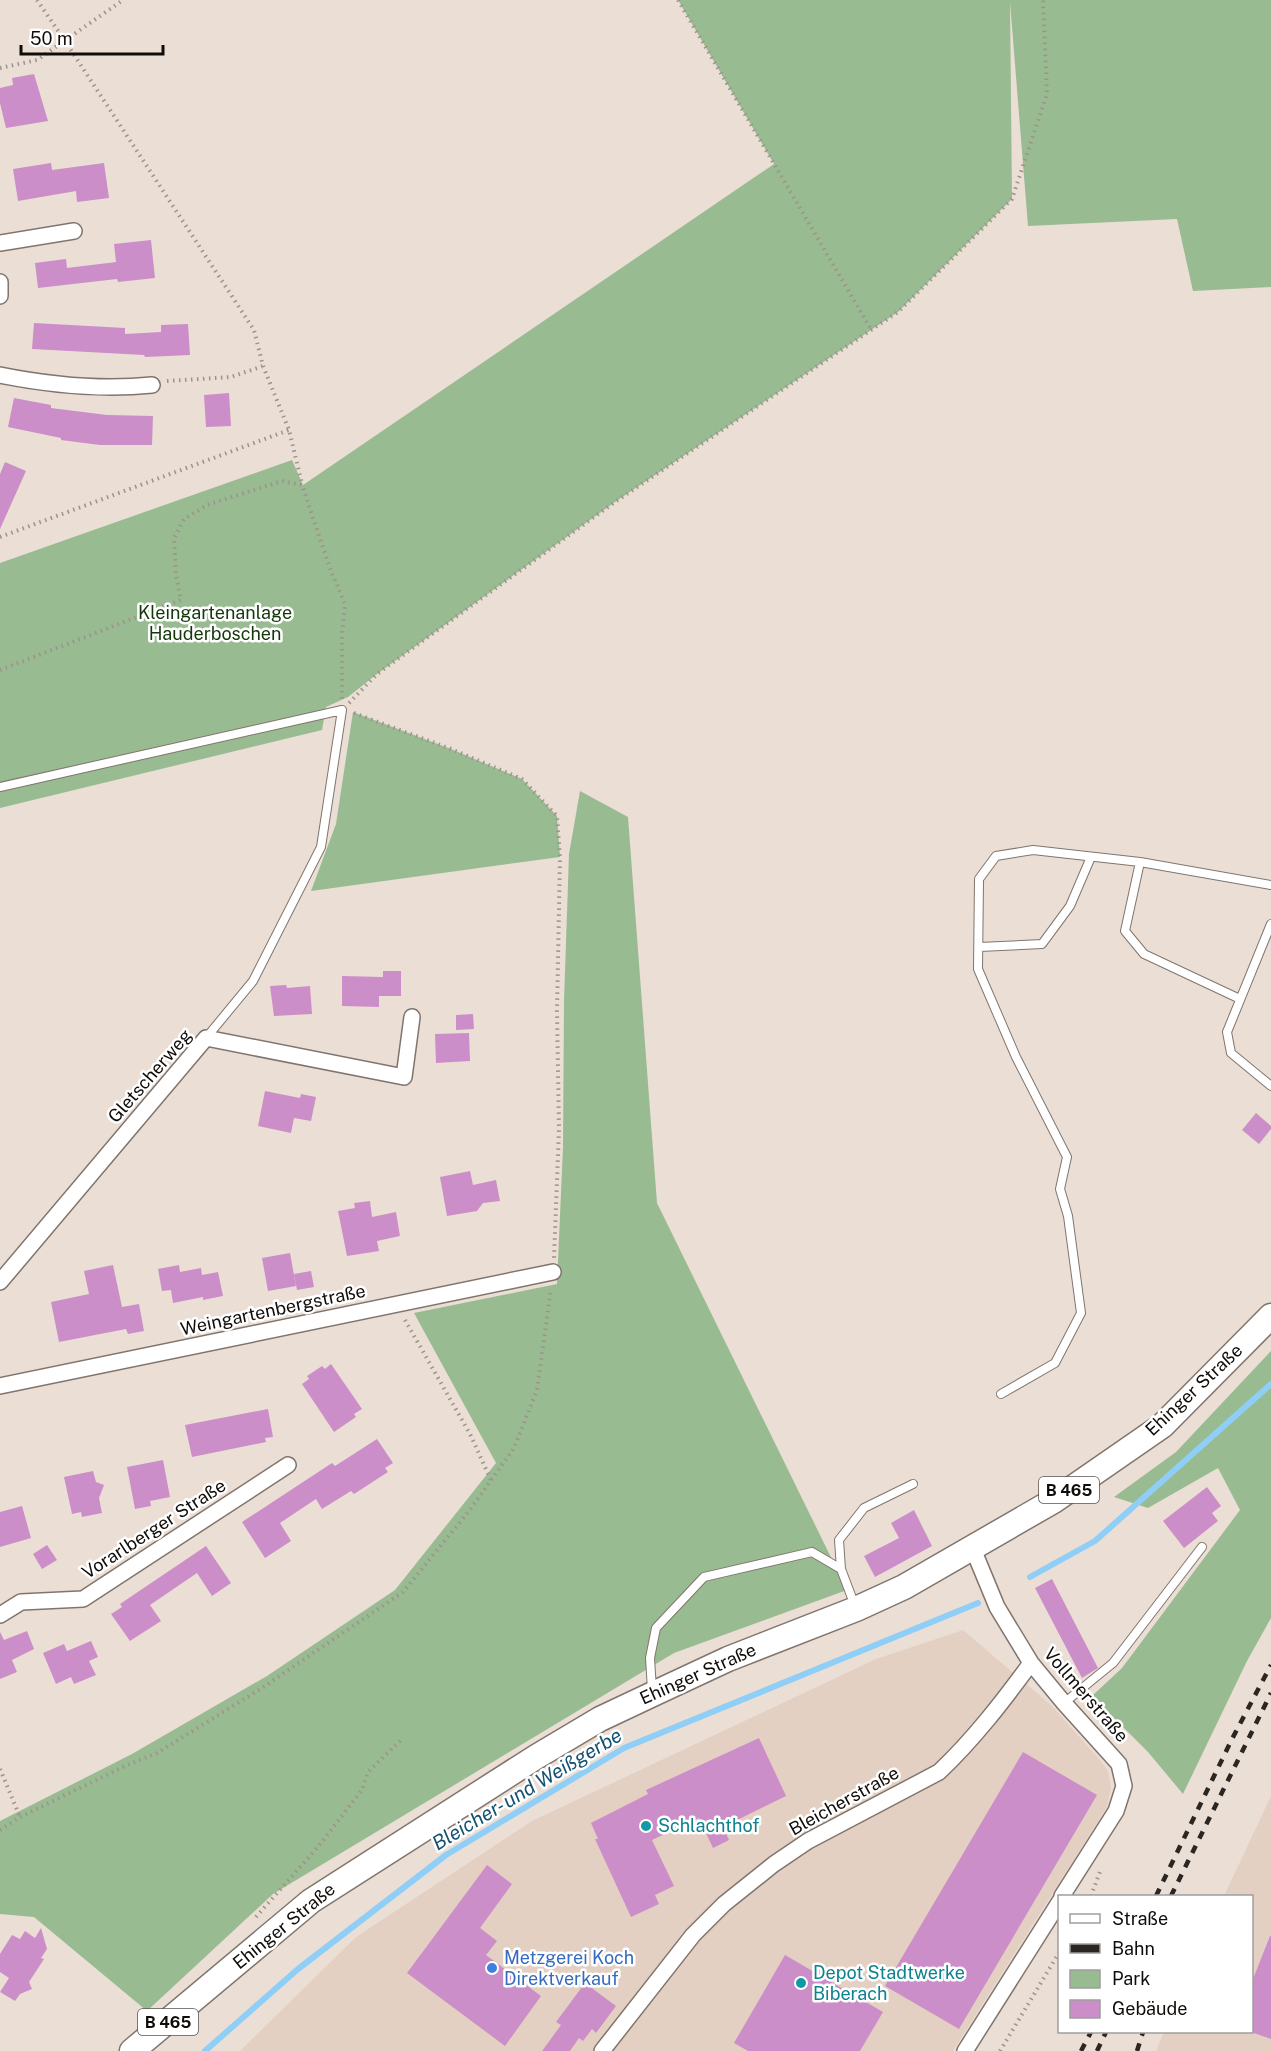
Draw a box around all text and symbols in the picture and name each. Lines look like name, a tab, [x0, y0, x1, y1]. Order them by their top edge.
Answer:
scale bar	[21, 18, 164, 56]
text: 50 m	[30, 28, 73, 49]
park label: Kleingartenanlage Hauderboschen	[138, 602, 292, 644]
street label: Gletscherweg	[103, 1025, 196, 1127]
street label: Weingartenbergstraße	[179, 1280, 367, 1339]
street label: Ehinger Straße	[1141, 1339, 1247, 1440]
street label: Vorarlberger Straße	[78, 1474, 229, 1583]
road number: B 465	[1039, 1477, 1099, 1503]
street label: Ehinger Straße	[636, 1639, 759, 1709]
street label: Vollmerstraße	[1040, 1643, 1133, 1746]
water label: Bleicher- und Weißgerbe	[428, 1723, 626, 1855]
street label: Bleicherstraße	[785, 1762, 902, 1839]
place label: Schlachthof	[658, 1815, 759, 1836]
marker: Schlachthof	[639, 1819, 653, 1833]
street label: Ehinger Straße	[229, 1878, 339, 1973]
legend	[1058, 1895, 1253, 2033]
text: Straße	[1112, 1908, 1168, 1929]
text: Bahn	[1112, 1938, 1155, 1959]
place label: Metzgerei Koch Direktverkauf	[504, 1947, 634, 1989]
marker: Metzgerei Koch Direktverkauf	[485, 1961, 499, 1975]
place label: Depot Stadtwerke Biberach	[813, 1962, 965, 2004]
text: Park	[1112, 1968, 1150, 1989]
marker: Depot Stadtwerke Biberach	[794, 1976, 808, 1990]
text: Gebäude	[1112, 1998, 1187, 2019]
road number: B 465	[138, 2009, 198, 2035]

